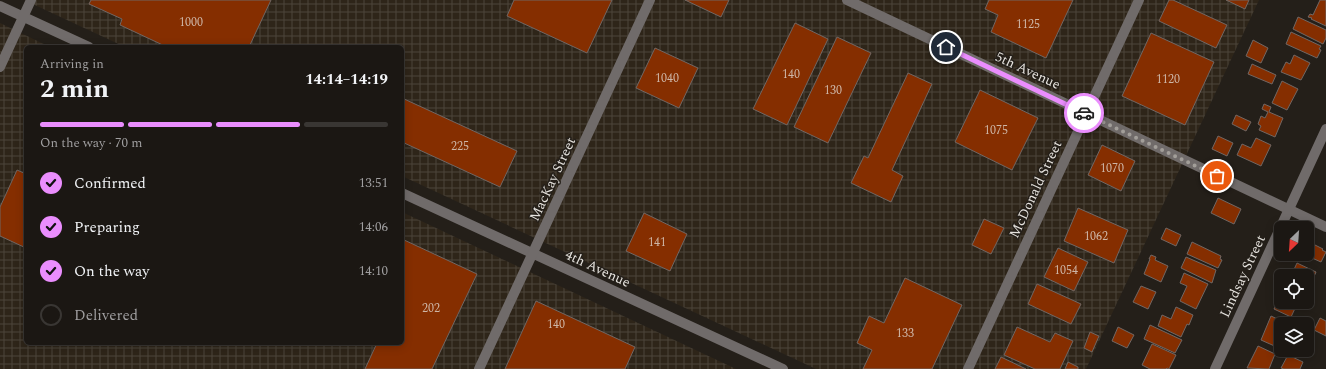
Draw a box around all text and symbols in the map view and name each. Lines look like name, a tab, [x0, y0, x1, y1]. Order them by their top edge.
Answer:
house number: 1000	[179, 13, 203, 32]
house number: 1125	[1016, 15, 1040, 34]
pin	[929, 30, 963, 64]
icon: home	[935, 36, 957, 58]
street label: 5th Avenue	[992, 46, 1064, 95]
text: Arriving in	[40, 54, 104, 74]
house number: 140	[782, 65, 800, 84]
text: 14:14–14:19	[305, 68, 388, 91]
text: 2 min	[40, 69, 109, 109]
house number: 1040	[655, 69, 679, 88]
house number: 1120	[1156, 70, 1180, 89]
house number: 130	[824, 81, 842, 100]
courier	[1064, 93, 1104, 133]
icon: car	[1073, 102, 1095, 124]
house number: 1075	[984, 121, 1008, 140]
text: On the way · 70 m	[40, 133, 143, 153]
street label: MacKay Street	[524, 134, 581, 225]
house number: 225	[451, 137, 469, 156]
street label: McDonald Street	[1004, 137, 1067, 241]
house number: 1070	[1100, 159, 1124, 178]
pin	[1200, 159, 1234, 193]
icon: bag	[1206, 165, 1228, 187]
icon: check	[40, 172, 62, 194]
text: Confirmed	[74, 172, 146, 195]
text: 13:51	[359, 173, 388, 193]
icon: check	[40, 216, 62, 238]
text: Preparing	[74, 216, 140, 239]
text: 14:06	[359, 217, 388, 237]
north arrow	[1274, 221, 1314, 261]
map controls	[1274, 221, 1314, 357]
house number: 1062	[1084, 227, 1108, 246]
street label: Lindsay Street	[1214, 231, 1271, 321]
house number: 141	[648, 233, 666, 252]
street label: 4th Avenue	[562, 244, 634, 293]
icon: check	[40, 260, 62, 282]
text: On the way	[74, 260, 149, 283]
text: 14:10	[359, 261, 388, 281]
house number: 1054	[1054, 261, 1078, 280]
button: locate	[1274, 269, 1314, 309]
house number: 202	[422, 299, 440, 318]
text: Delivered	[74, 304, 138, 327]
house number: 140	[547, 315, 565, 334]
button: layers	[1274, 317, 1314, 357]
house number: 133	[896, 324, 914, 343]

